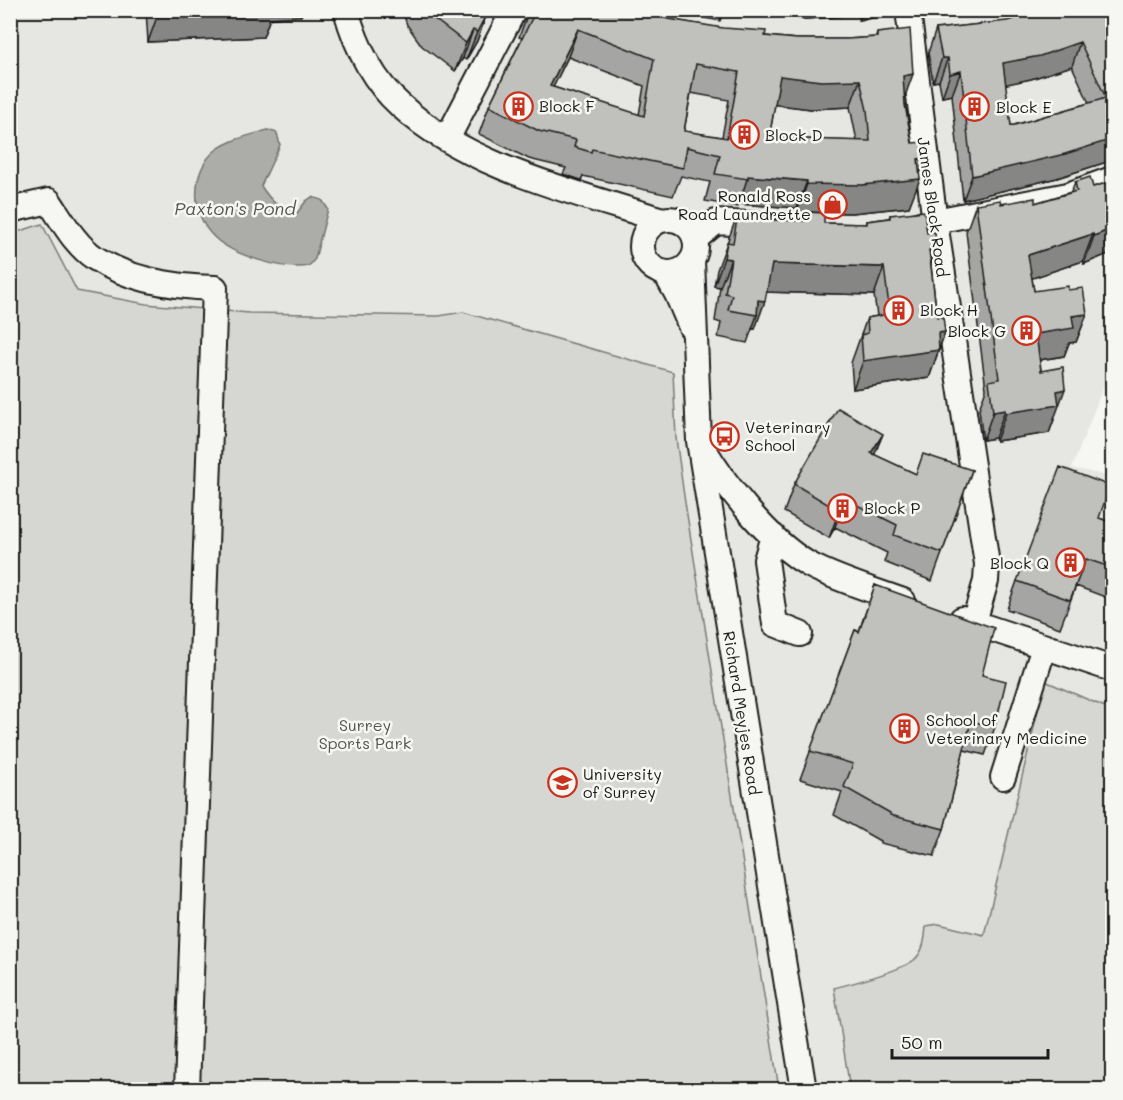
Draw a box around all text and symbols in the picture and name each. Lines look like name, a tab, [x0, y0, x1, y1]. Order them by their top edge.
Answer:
building icon: Block F	[502, 90, 534, 122]
building icon: Block E	[959, 91, 991, 123]
place label: Block F	[539, 95, 594, 116]
place label: Block E	[996, 96, 1052, 117]
building icon: Block D	[728, 119, 760, 151]
place label: Block D	[765, 124, 822, 145]
street label: James Black Road	[913, 136, 954, 278]
place label: Ronald Ross Road Laundrette	[678, 185, 811, 224]
shop icon: Ronald Ross Road Laundrette	[816, 189, 848, 221]
water label: Paxton's Pond	[174, 196, 297, 220]
building icon: Block H	[883, 294, 915, 326]
place label: Block H	[920, 299, 978, 320]
building icon: Block G	[1011, 315, 1043, 347]
place label: Block G	[948, 320, 1006, 341]
place label: Veterinary School	[745, 416, 830, 455]
bus stop icon: Veterinary School	[708, 420, 740, 452]
building icon: Block P	[827, 492, 859, 524]
place label: Block P	[864, 497, 920, 518]
building icon: Block Q	[1054, 547, 1086, 579]
place label: Block Q	[990, 552, 1049, 573]
street label: Richard Meyjes Road	[719, 629, 766, 796]
place label: School of Veterinary Medicine	[926, 709, 1087, 748]
building icon: School of Veterinary Medicine	[889, 713, 921, 745]
park label: Surrey Sports Park	[319, 714, 411, 753]
place label: University of Surrey	[583, 763, 662, 802]
school or university icon: University of Surrey	[546, 767, 578, 799]
scale bar	[892, 1022, 1048, 1060]
text: 50 m	[901, 1030, 943, 1054]

